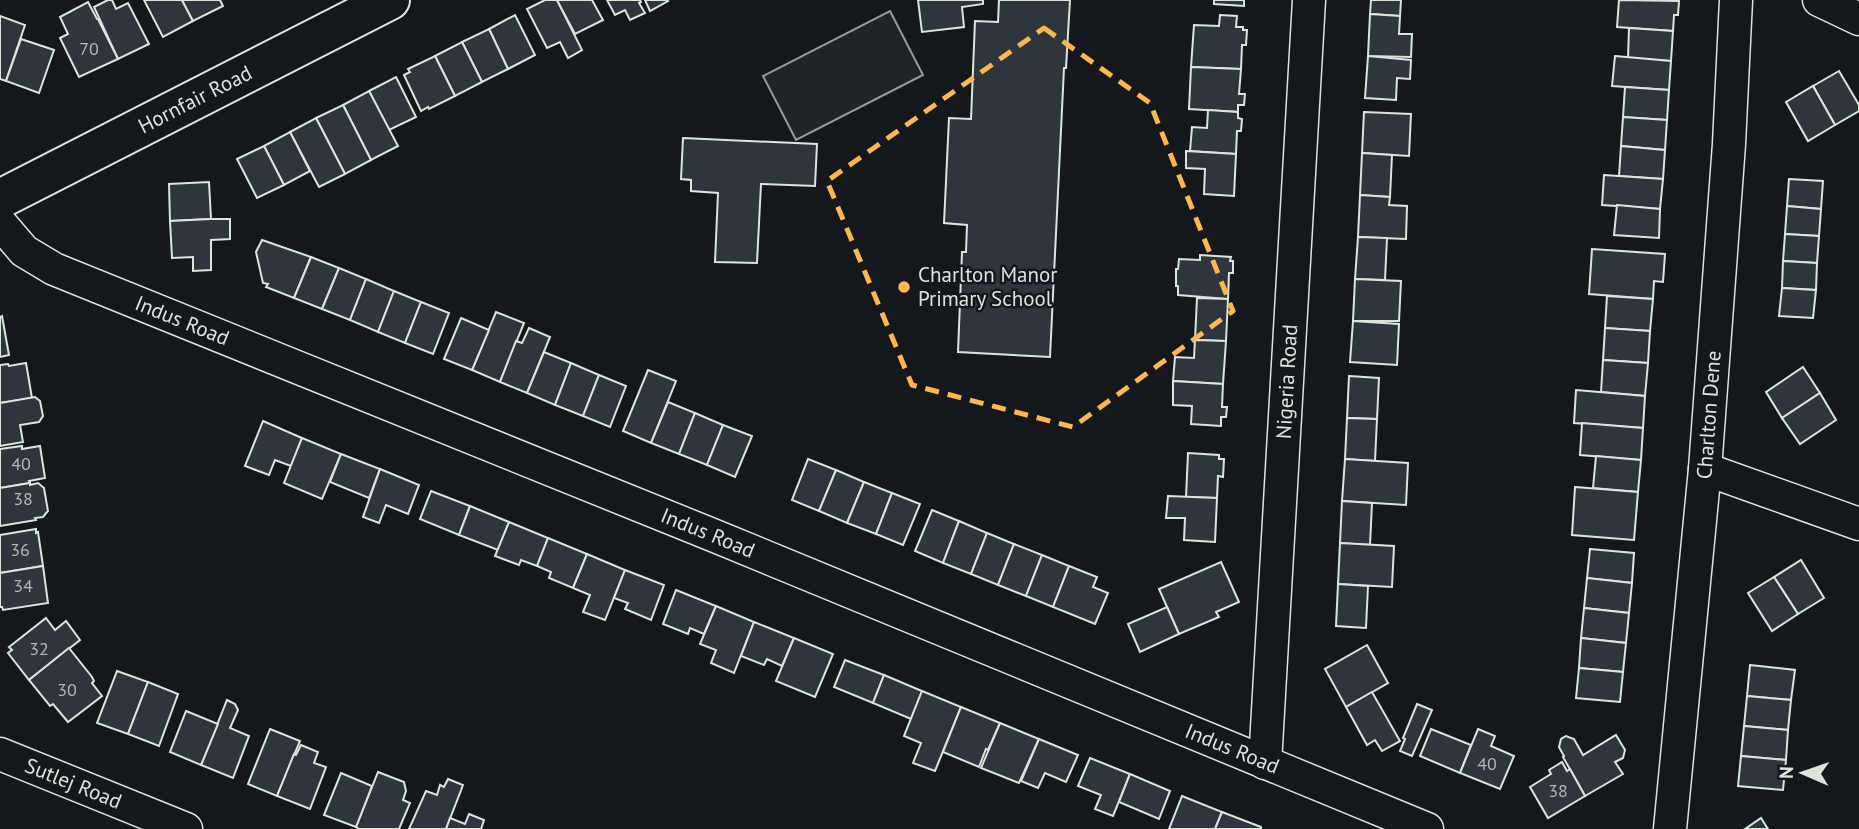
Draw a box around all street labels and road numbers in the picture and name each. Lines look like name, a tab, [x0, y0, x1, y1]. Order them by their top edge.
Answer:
street label: Hornfair Road	[133, 59, 256, 139]
street label: Indus Road	[131, 289, 233, 351]
street label: Nigeria Road	[1270, 323, 1303, 440]
street label: Charlton Dene	[1690, 349, 1727, 480]
street label: Indus Road	[657, 502, 759, 564]
street label: Indus Road	[1181, 717, 1283, 780]
street label: Sutlej Road	[21, 751, 126, 815]

